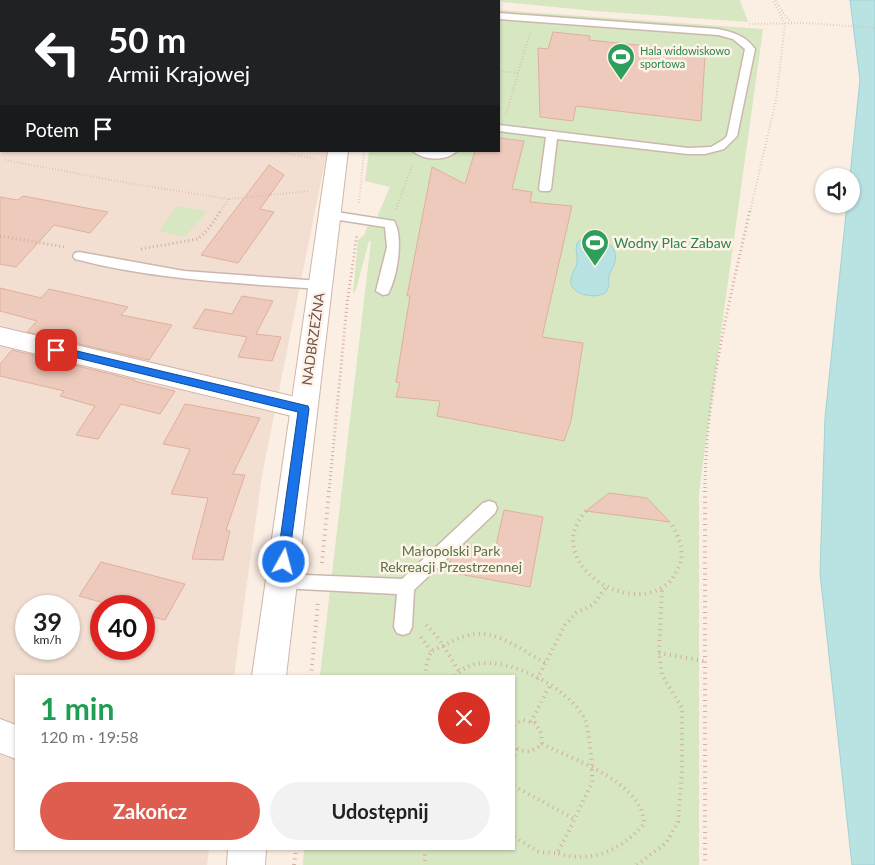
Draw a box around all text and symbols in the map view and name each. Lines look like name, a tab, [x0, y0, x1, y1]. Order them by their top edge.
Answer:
text: 50 m	[108, 18, 186, 60]
icon: left	[25, 20, 90, 85]
sports icon: Hala widowiskowo sportowa	[606, 42, 636, 81]
place label: Hala widowiskowo sportowa	[640, 44, 730, 70]
text: Armii Krajowej	[108, 60, 250, 87]
icon: arrive	[89, 115, 117, 143]
text: Potem	[25, 118, 79, 141]
map controls	[815, 168, 860, 213]
button: sound	[815, 168, 860, 213]
sports icon: Wodny Plac Zabaw	[580, 228, 610, 267]
place label: Wodny Plac Zabaw	[614, 234, 732, 251]
street label: NADBRZEŻNA	[298, 291, 328, 387]
pin	[35, 329, 77, 371]
icon: arrive	[42, 336, 70, 364]
position arrow	[257, 535, 309, 587]
park label: Małopolski Park Rekreacji Przestrzennej	[380, 542, 522, 575]
speed limit sign: 40	[90, 595, 155, 660]
text: 39	[33, 606, 62, 636]
text: km/h	[33, 632, 62, 647]
text: 1 min	[40, 690, 114, 726]
button: close	[438, 692, 490, 744]
text: 120 m · 19:58	[40, 727, 139, 746]
button: Zakończ	[40, 782, 260, 840]
button: Udostępnij	[270, 782, 490, 840]

